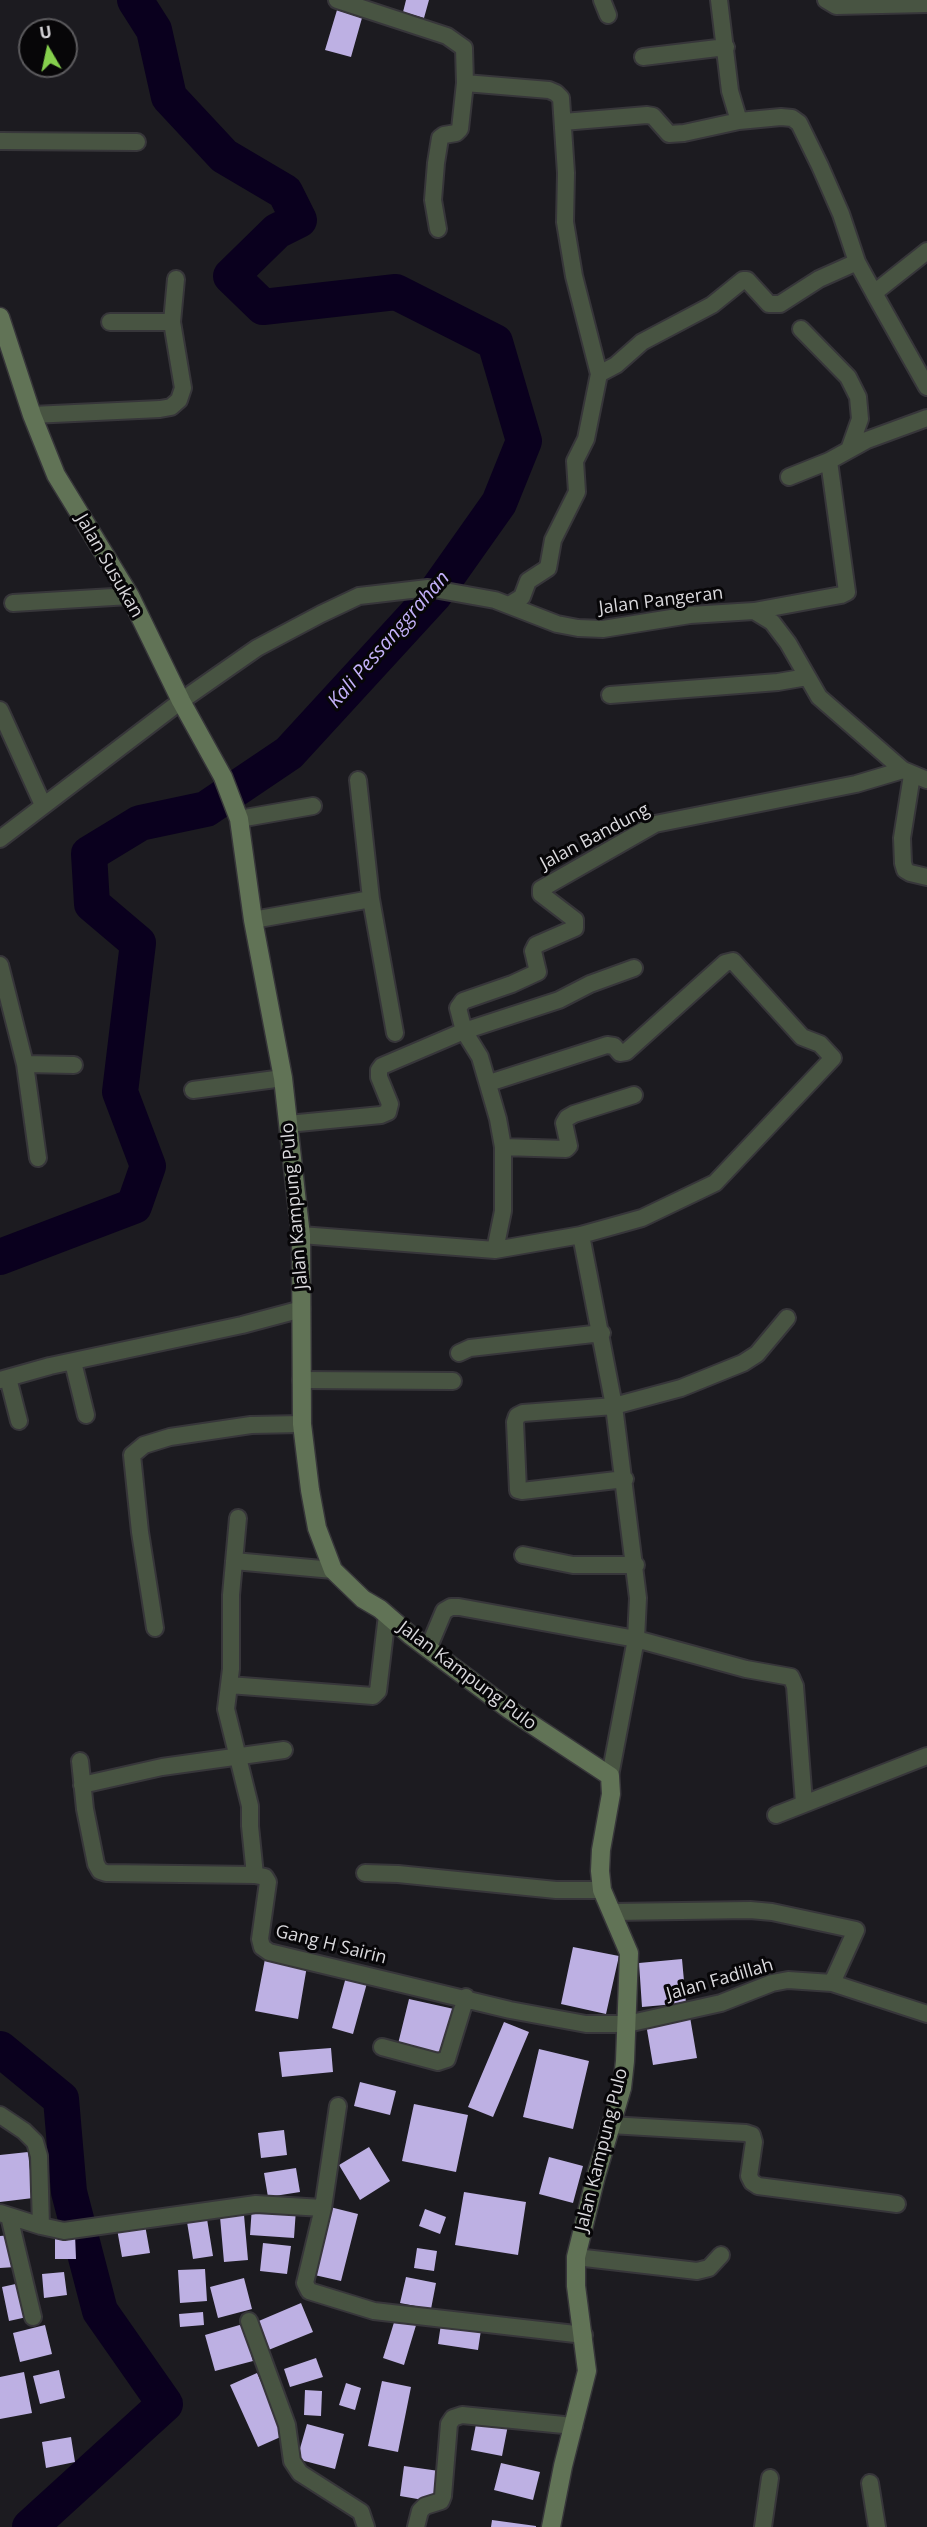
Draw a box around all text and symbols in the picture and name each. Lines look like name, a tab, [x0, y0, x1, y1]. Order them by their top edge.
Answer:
north arrow	[18, 18, 78, 78]
text: U	[38, 20, 53, 44]
street label: Jalan Susukan	[71, 510, 147, 622]
water label: Kali Pessanggrahan	[323, 567, 455, 713]
street label: Jalan Pangeran	[598, 583, 724, 619]
street label: Jalan Bandung	[537, 799, 653, 875]
street label: Jalan Kampung Pulo	[277, 1122, 313, 1290]
street label: Jalan Kampung Pulo	[394, 1617, 540, 1735]
street label: Gang H Sairin	[273, 1921, 389, 1969]
street label: Jalan Fadillah	[664, 1954, 776, 2006]
street label: Jalan Kampung Pulo	[571, 2066, 633, 2234]

